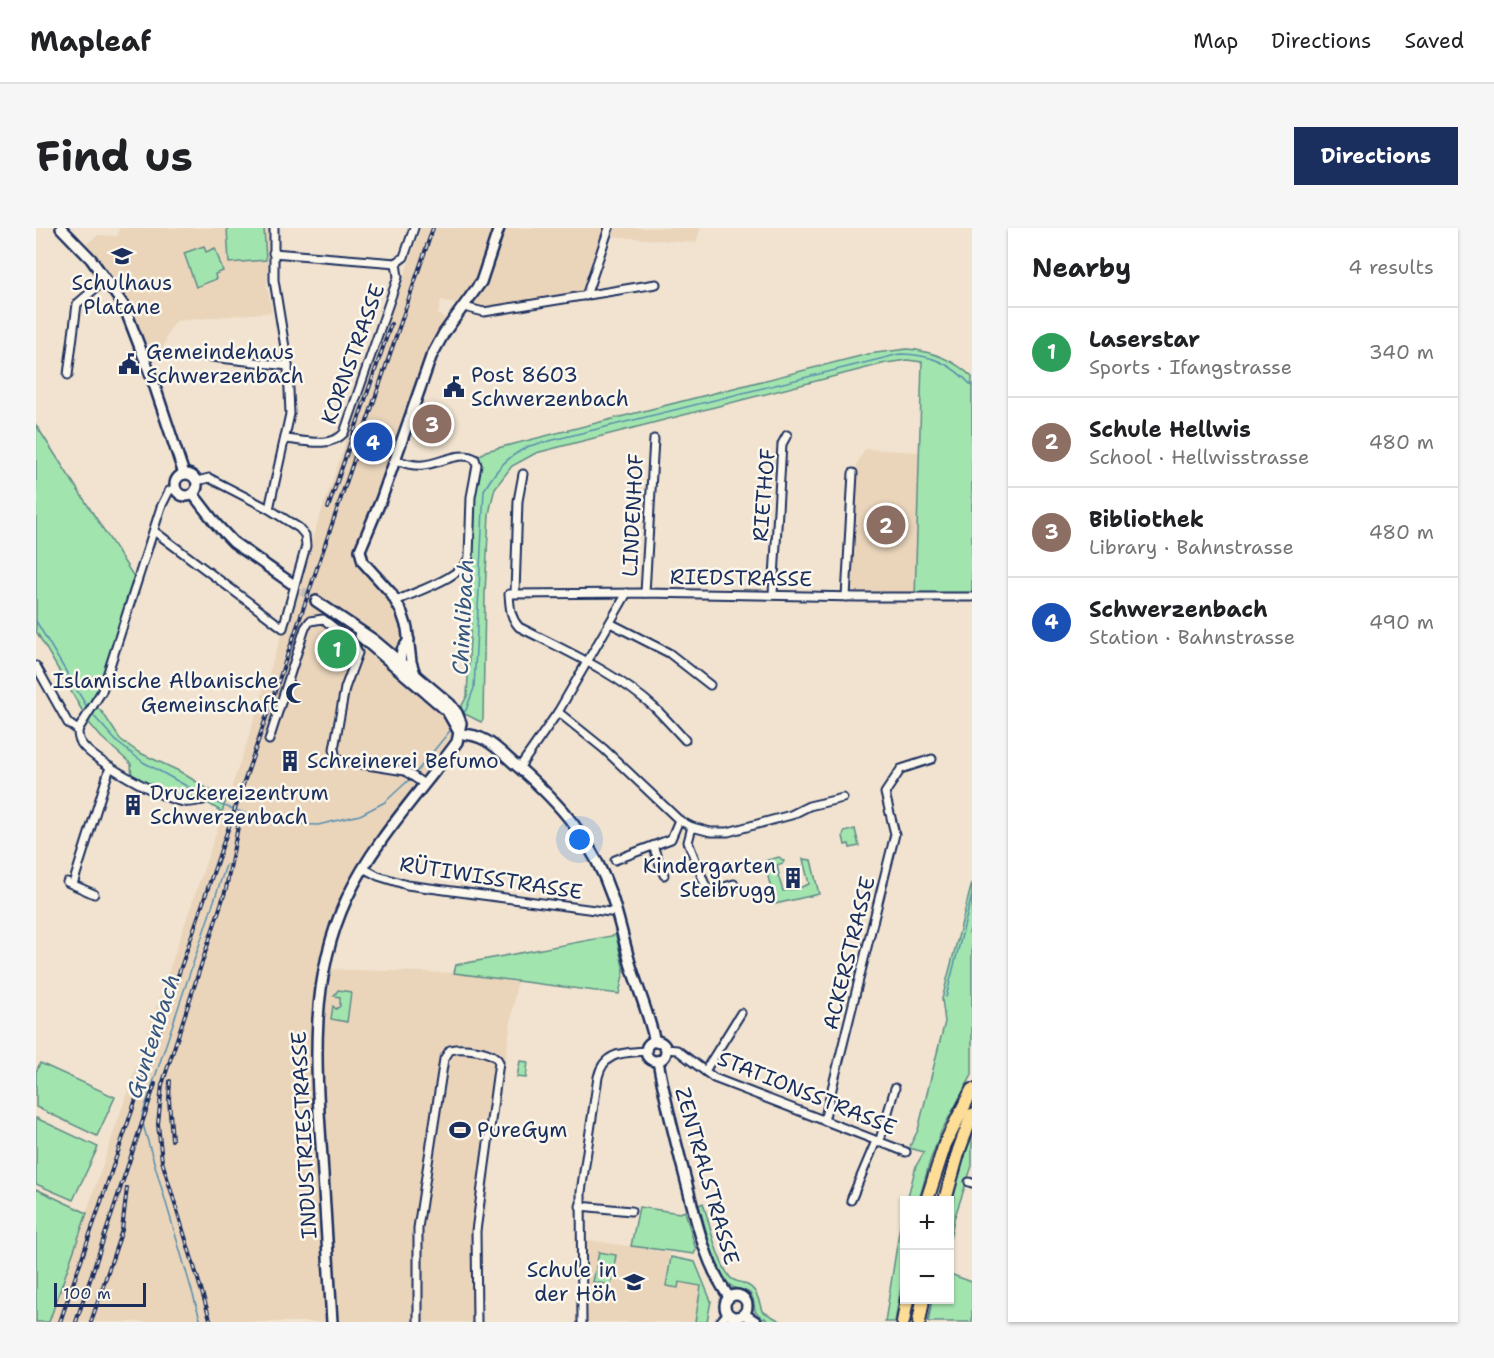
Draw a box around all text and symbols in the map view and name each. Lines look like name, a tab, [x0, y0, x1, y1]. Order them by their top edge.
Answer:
text: Mapleaf	[30, 22, 151, 60]
text: Map	[1193, 27, 1238, 55]
text: Directions	[1271, 27, 1371, 55]
text: Saved	[1404, 27, 1464, 55]
button: Directions	[1294, 127, 1458, 185]
text: Find us	[36, 128, 193, 184]
school or university icon: Schulhaus Platane	[110, 244, 134, 268]
text: Nearby	[1032, 250, 1131, 285]
text: 4 results	[1348, 254, 1434, 280]
place label: Schulhaus Platane	[72, 269, 172, 321]
street label: KORNSTRASSE	[315, 280, 391, 428]
text: Laserstar	[1089, 325, 1200, 354]
place label: Gemeindehaus Schwerzenbach	[146, 338, 304, 390]
text: 1	[1047, 339, 1056, 365]
text: 340 m	[1369, 339, 1434, 365]
public building icon: Gemeindehaus Schwerzenbach	[117, 352, 141, 376]
text: Sports · Ifangstrasse	[1089, 354, 1292, 380]
place label: Post 8603 Schwerzenbach	[471, 361, 629, 413]
public building icon: Post 8603 Schwerzenbach	[442, 375, 466, 399]
pin: 3	[412, 402, 452, 446]
text: Schule Hellwis	[1089, 415, 1251, 444]
pin: 4	[354, 420, 392, 464]
text: 2	[1045, 429, 1059, 455]
text: 480 m	[1369, 429, 1434, 455]
text: School · Hellwisstrasse	[1089, 444, 1309, 470]
street label: RIETHOF	[746, 447, 782, 543]
street label: LINDENHOF	[616, 452, 650, 578]
pin: 2	[866, 502, 906, 548]
text: Bibliothek	[1089, 505, 1204, 534]
text: 3	[1045, 519, 1059, 545]
text: 480 m	[1369, 519, 1434, 545]
text: Library · Bahnstrasse	[1089, 534, 1294, 560]
water label: Chimlibach	[445, 558, 481, 676]
street label: RIEDSTRASSE	[670, 563, 812, 593]
text: Schwerzenbach	[1089, 595, 1268, 624]
text: 4	[1045, 609, 1059, 635]
text: 490 m	[1369, 609, 1434, 635]
text: Station · Bahnstrasse	[1089, 624, 1295, 650]
pin: 1	[318, 626, 356, 672]
place label: Islamische Albanische Gemeinschaft	[53, 667, 279, 719]
mosque icon: Islamische Albanische Gemeinschaft	[284, 681, 308, 705]
place label: Schreinerei Befumo	[307, 747, 499, 775]
building icon: Schreinerei Befumo	[278, 749, 302, 773]
place label: Druckereizentrum Schwerzenbach	[150, 779, 328, 831]
building icon: Druckereizentrum Schwerzenbach	[121, 793, 145, 817]
your location	[565, 825, 594, 854]
street label: RÜTIWISSTRASSE	[398, 850, 584, 906]
place label: Kindergarten Steibrugg	[643, 852, 776, 904]
building icon: Kindergarten Steibrugg	[781, 866, 805, 890]
street label: ACKERSTRASSE	[816, 873, 882, 1033]
water label: Guntenbach	[119, 970, 187, 1102]
street label: INDUSTRIESTRASSE	[285, 1030, 323, 1240]
street label: STATIONSSTRASSE	[713, 1044, 901, 1142]
street label: ZENTRALSTRASSE	[668, 1084, 746, 1268]
place label: PureGym	[477, 1116, 567, 1144]
sports icon: PureGym	[448, 1118, 472, 1142]
map controls	[900, 1196, 954, 1304]
button: +	[900, 1196, 954, 1250]
button: −	[900, 1250, 954, 1304]
place label: Schule in der Höh	[527, 1256, 617, 1308]
school or university icon: Schule in der Höh	[622, 1270, 646, 1294]
scale bar	[54, 1280, 146, 1308]
text: 100 m	[63, 1283, 111, 1304]

